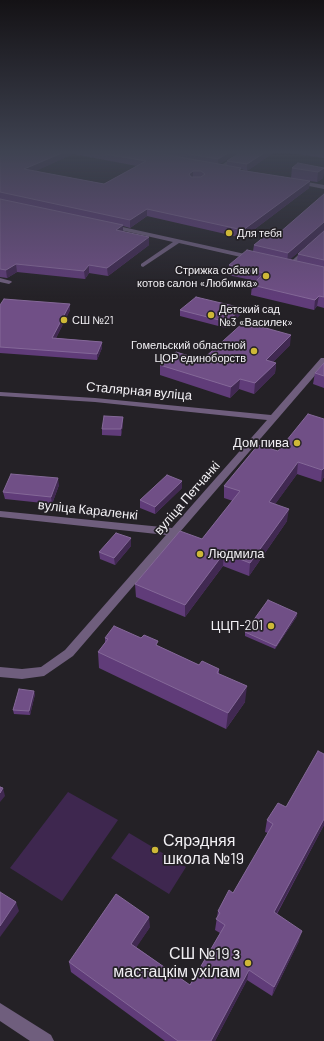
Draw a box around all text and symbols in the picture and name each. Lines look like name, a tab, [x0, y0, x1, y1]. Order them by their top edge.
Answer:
place label: Для тебя	[237, 226, 282, 240]
marker: Для тебя	[224, 228, 234, 238]
place label: Стрижка собак и котов салон «Любимка»	[137, 263, 258, 289]
marker: Стрижка собак и котов салон «Любимка»	[261, 271, 271, 281]
place label: Детский сад №3 «Василек»	[219, 302, 293, 328]
marker: Детский сад №3 «Василек»	[206, 310, 216, 320]
place label: СШ №21	[72, 313, 114, 327]
marker: СШ №21	[59, 315, 69, 325]
place label: Гомельский областной ЦОР единоборств	[131, 338, 246, 364]
marker: Гомельский областной ЦОР единоборств	[249, 346, 259, 356]
street label: Сталярная вуліца	[85, 379, 193, 403]
place label: Дом пива	[233, 435, 289, 451]
marker: Дом пива	[292, 438, 302, 448]
street label: вуліца Петчанкі	[151, 458, 223, 538]
street label: вуліца Караленкі	[37, 497, 139, 523]
place label: Людмила	[208, 546, 265, 562]
marker: Людмила	[195, 549, 205, 559]
place label: ЦЦП-201	[211, 618, 263, 634]
marker: ЦЦП-201	[266, 621, 276, 631]
place label: Сярэдняя школа №19	[163, 831, 244, 869]
marker: Сярэдняя школа №19	[150, 845, 160, 855]
place label: СШ №19 з мастацкім ухілам	[113, 944, 240, 982]
marker: СШ №19 з мастацкім ухілам	[243, 958, 253, 968]

